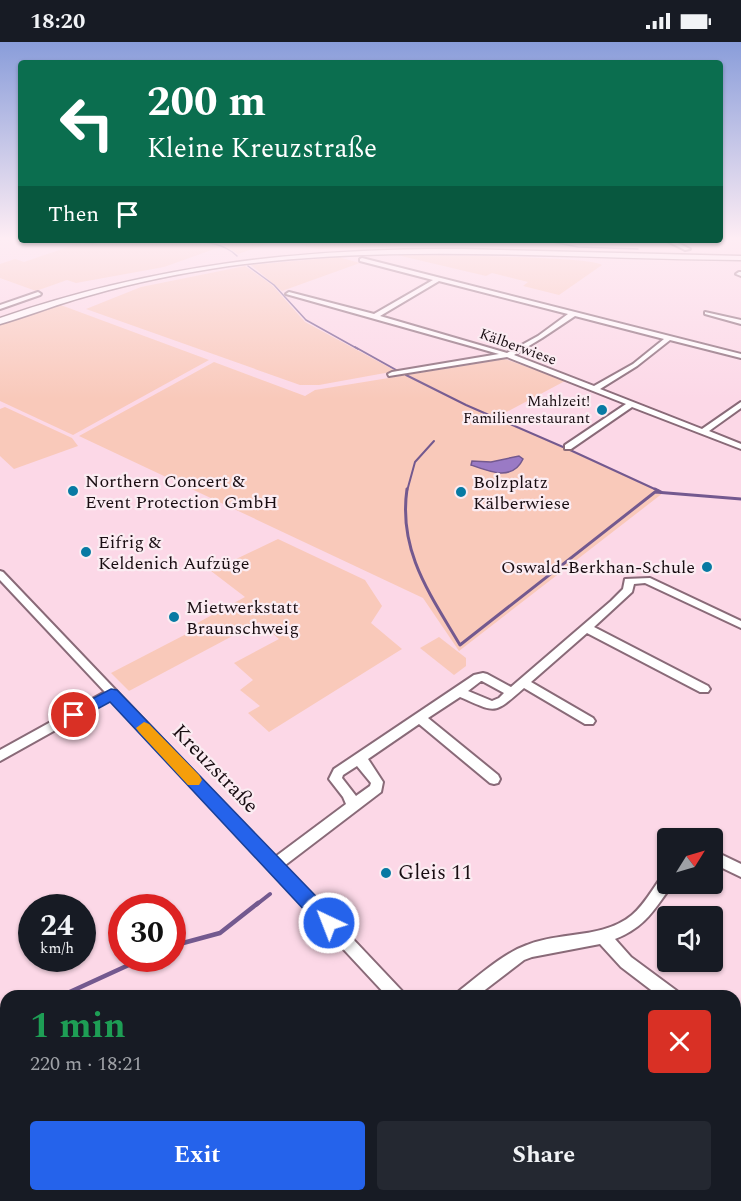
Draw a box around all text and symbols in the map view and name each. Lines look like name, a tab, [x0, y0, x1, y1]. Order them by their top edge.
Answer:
text: 18:20	[30, 5, 85, 38]
text: 200 m	[147, 71, 266, 134]
icon: left	[48, 84, 126, 162]
text: Kleine Kreuzstraße	[147, 128, 377, 170]
text: Then	[48, 198, 99, 231]
icon: arrive	[111, 198, 144, 231]
street label: Kälberwiese	[476, 322, 560, 372]
place label: Mahlzeit! Familienrestaurant	[463, 390, 590, 430]
marker: Mahlzeit! Familienrestaurant	[595, 403, 609, 417]
place label: Northern Concert & Event Protection GmbH	[85, 468, 278, 516]
place label: Bolzplatz Kälberwiese	[473, 469, 570, 517]
marker: Northern Concert & Event Protection GmbH	[66, 484, 80, 498]
marker: Bolzplatz Kälberwiese	[454, 485, 468, 499]
place label: Eifrig & Keldenich Aufzüge	[98, 529, 250, 577]
marker: Eifrig & Keldenich Aufzüge	[79, 545, 93, 559]
place label: Oswald-Berkhan-Schule	[501, 554, 695, 581]
marker: Oswald-Berkhan-Schule	[700, 560, 714, 574]
place label: Mietwerkstatt Braunschweig	[186, 594, 299, 642]
marker: Mietwerkstatt Braunschweig	[167, 610, 181, 624]
pin	[48, 689, 99, 740]
icon: arrive	[57, 698, 90, 731]
street label: Kreuzstraße	[164, 717, 266, 821]
north arrow	[657, 828, 723, 894]
map controls	[657, 828, 723, 972]
place label: Gleis 11	[398, 857, 472, 889]
marker: Gleis 11	[379, 866, 393, 880]
position arrow	[297, 891, 361, 955]
speed limit sign: 30	[108, 894, 186, 972]
text: 24	[40, 903, 74, 949]
button: sound	[657, 906, 723, 972]
text: km/h	[40, 937, 74, 960]
text: 1 min	[30, 999, 126, 1054]
button: close	[648, 1010, 711, 1073]
text: 220 m · 18:21	[30, 1049, 142, 1079]
button: Exit	[30, 1121, 365, 1190]
button: Share	[377, 1121, 711, 1190]

